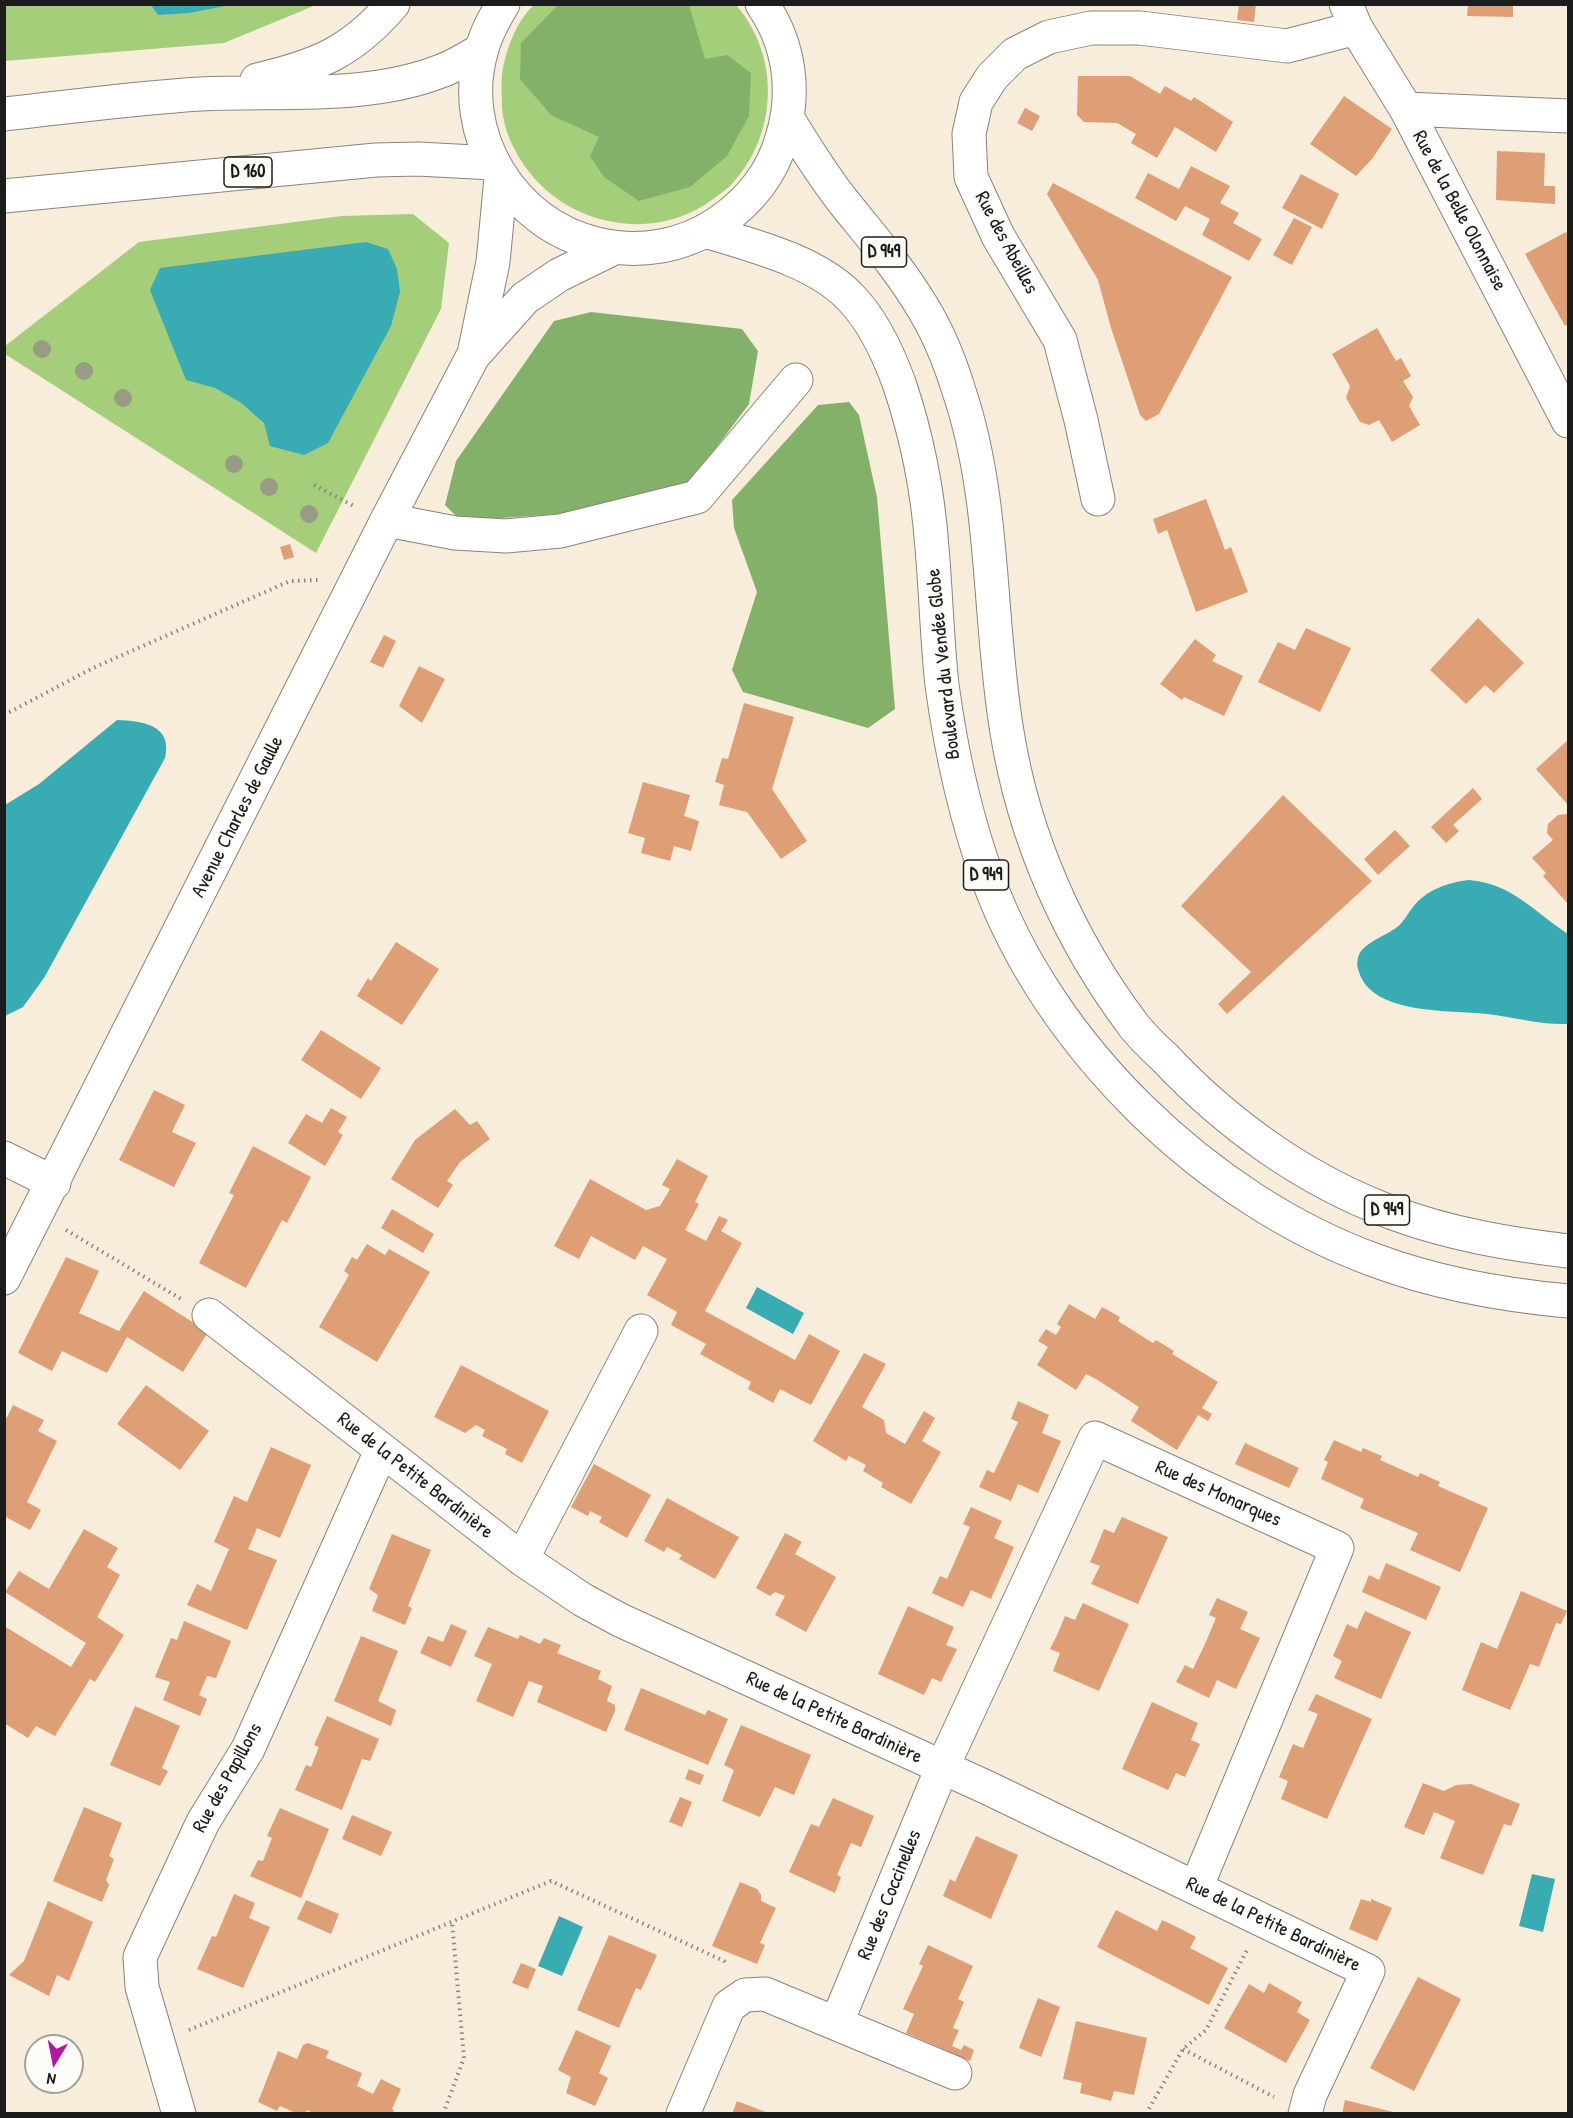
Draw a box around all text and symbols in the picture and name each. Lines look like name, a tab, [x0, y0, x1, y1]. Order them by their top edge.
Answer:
street label: Rue de la Belle Olonnaise	[1407, 127, 1511, 295]
road number: D 160	[224, 157, 272, 187]
street label: Rue des Abeilles	[969, 188, 1043, 298]
road number: D 949	[862, 237, 906, 267]
street label: Boulevard du Vendée Globe	[922, 567, 966, 761]
street label: Avenue Charles de Gaulle	[187, 732, 289, 902]
road number: D 949	[964, 860, 1008, 890]
road number: D 949	[1364, 1195, 1410, 1225]
street label: Rue de la Petite Bardinière	[332, 1408, 498, 1544]
street label: Rue des Monarques	[1151, 1456, 1285, 1532]
street label: Rue de la Petite Bardinière	[742, 1667, 926, 1769]
street label: Rue des Papillons	[188, 1719, 268, 1837]
street label: Rue des Coccinelles	[853, 1827, 927, 1963]
street label: Rue de la Petite Bardinière	[1182, 1872, 1364, 1978]
north arrow	[24, 2034, 84, 2094]
text: N	[45, 2068, 57, 2091]

